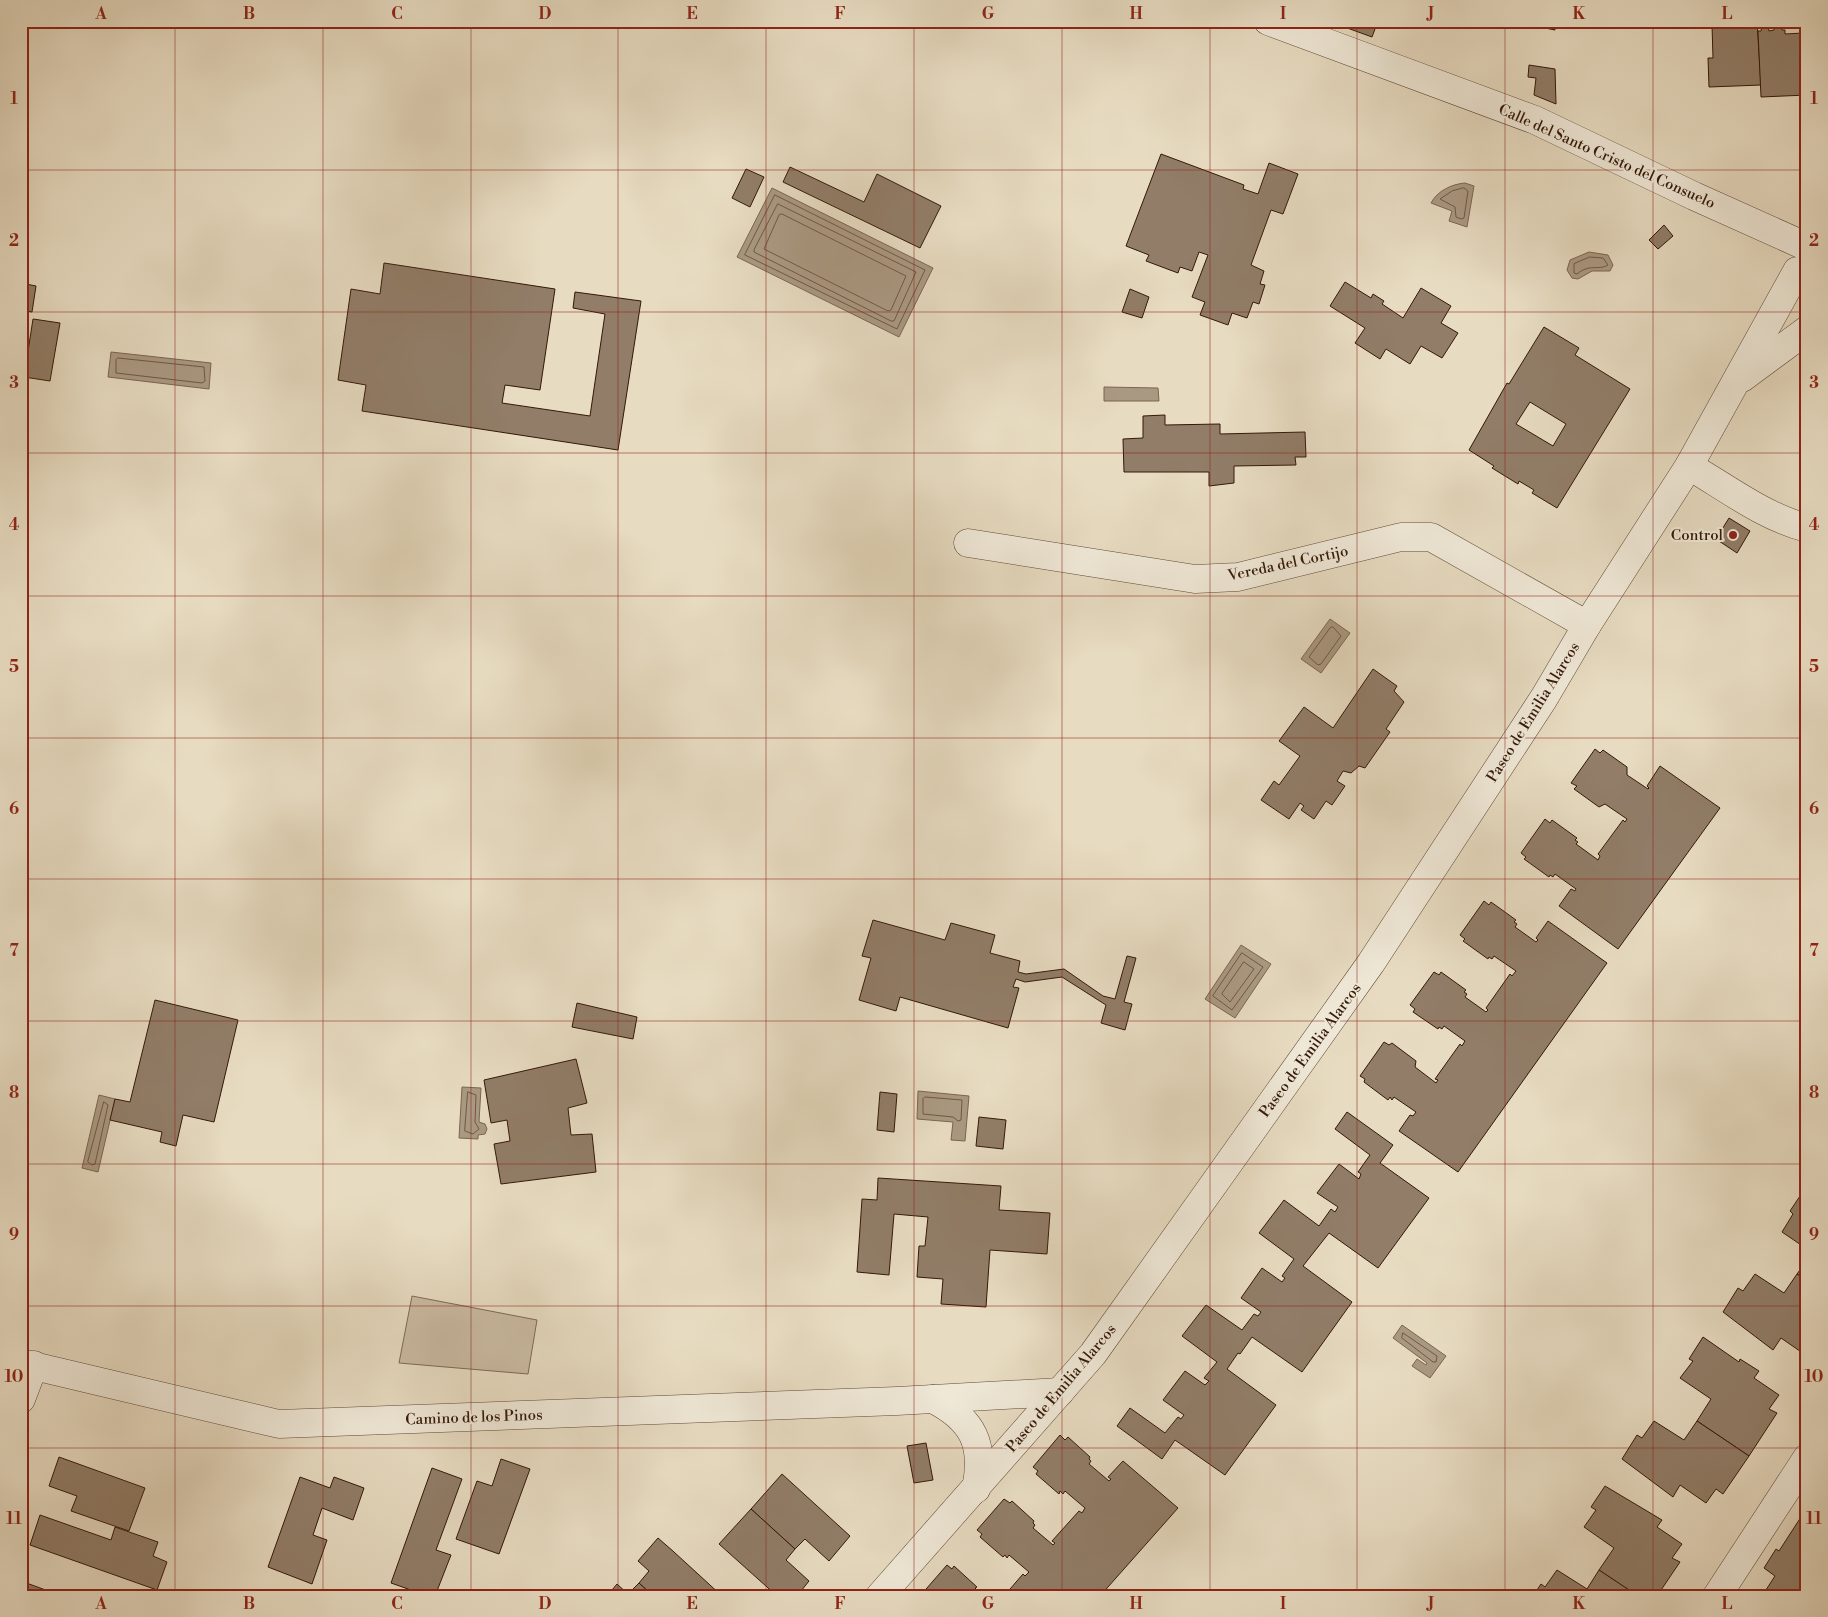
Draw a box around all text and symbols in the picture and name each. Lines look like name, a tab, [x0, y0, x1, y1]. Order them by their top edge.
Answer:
text: A	[94, 4, 107, 24]
text: B	[243, 4, 255, 24]
text: C	[391, 4, 403, 24]
text: D	[539, 4, 552, 24]
text: E	[686, 4, 698, 24]
text: F	[834, 4, 846, 24]
text: G	[982, 4, 995, 24]
text: H	[1129, 4, 1143, 24]
text: I	[1280, 4, 1286, 24]
text: J	[1426, 4, 1434, 24]
text: K	[1573, 4, 1587, 24]
text: L	[1722, 4, 1733, 24]
text: 1	[10, 89, 18, 109]
text: 1	[1810, 89, 1818, 109]
street label: Calle del Santo Cristo del Consuelo	[1496, 100, 1718, 213]
text: 2	[9, 231, 19, 251]
text: 2	[1809, 231, 1819, 251]
text: 3	[9, 373, 19, 393]
text: 3	[1809, 373, 1819, 393]
text: 4	[9, 515, 20, 535]
text: 4	[1809, 515, 1820, 535]
place label: Control	[1671, 526, 1724, 545]
marker: Control	[1727, 529, 1739, 541]
street label: Vereda del Cortijo	[1225, 541, 1350, 586]
street label: Paseo de Emilia Alarcos	[1483, 639, 1584, 786]
text: 5	[9, 657, 19, 677]
text: 5	[1809, 657, 1819, 677]
text: 6	[9, 799, 19, 819]
text: 6	[1809, 799, 1819, 819]
text: 7	[9, 941, 19, 961]
text: 7	[1809, 941, 1819, 961]
street label: Paseo de Emilia Alarcos	[1255, 979, 1366, 1121]
text: 8	[9, 1083, 19, 1103]
text: 8	[1809, 1083, 1819, 1103]
text: 9	[9, 1225, 19, 1245]
text: 9	[1809, 1225, 1819, 1245]
street label: Paseo de Emilia Alarcos	[1002, 1320, 1121, 1456]
text: 10	[5, 1367, 23, 1387]
text: 10	[1805, 1367, 1823, 1387]
street label: Camino de los Pinos	[405, 1406, 543, 1429]
text: 11	[6, 1509, 22, 1529]
text: 11	[1806, 1509, 1822, 1529]
text: A	[94, 1594, 107, 1614]
text: B	[243, 1594, 255, 1614]
text: C	[391, 1594, 403, 1614]
text: D	[539, 1594, 552, 1614]
text: E	[686, 1594, 698, 1614]
text: F	[834, 1594, 846, 1614]
text: G	[982, 1594, 995, 1614]
text: H	[1129, 1594, 1143, 1614]
text: I	[1280, 1594, 1286, 1614]
text: J	[1426, 1594, 1434, 1614]
text: K	[1573, 1594, 1587, 1614]
text: L	[1722, 1594, 1733, 1614]

